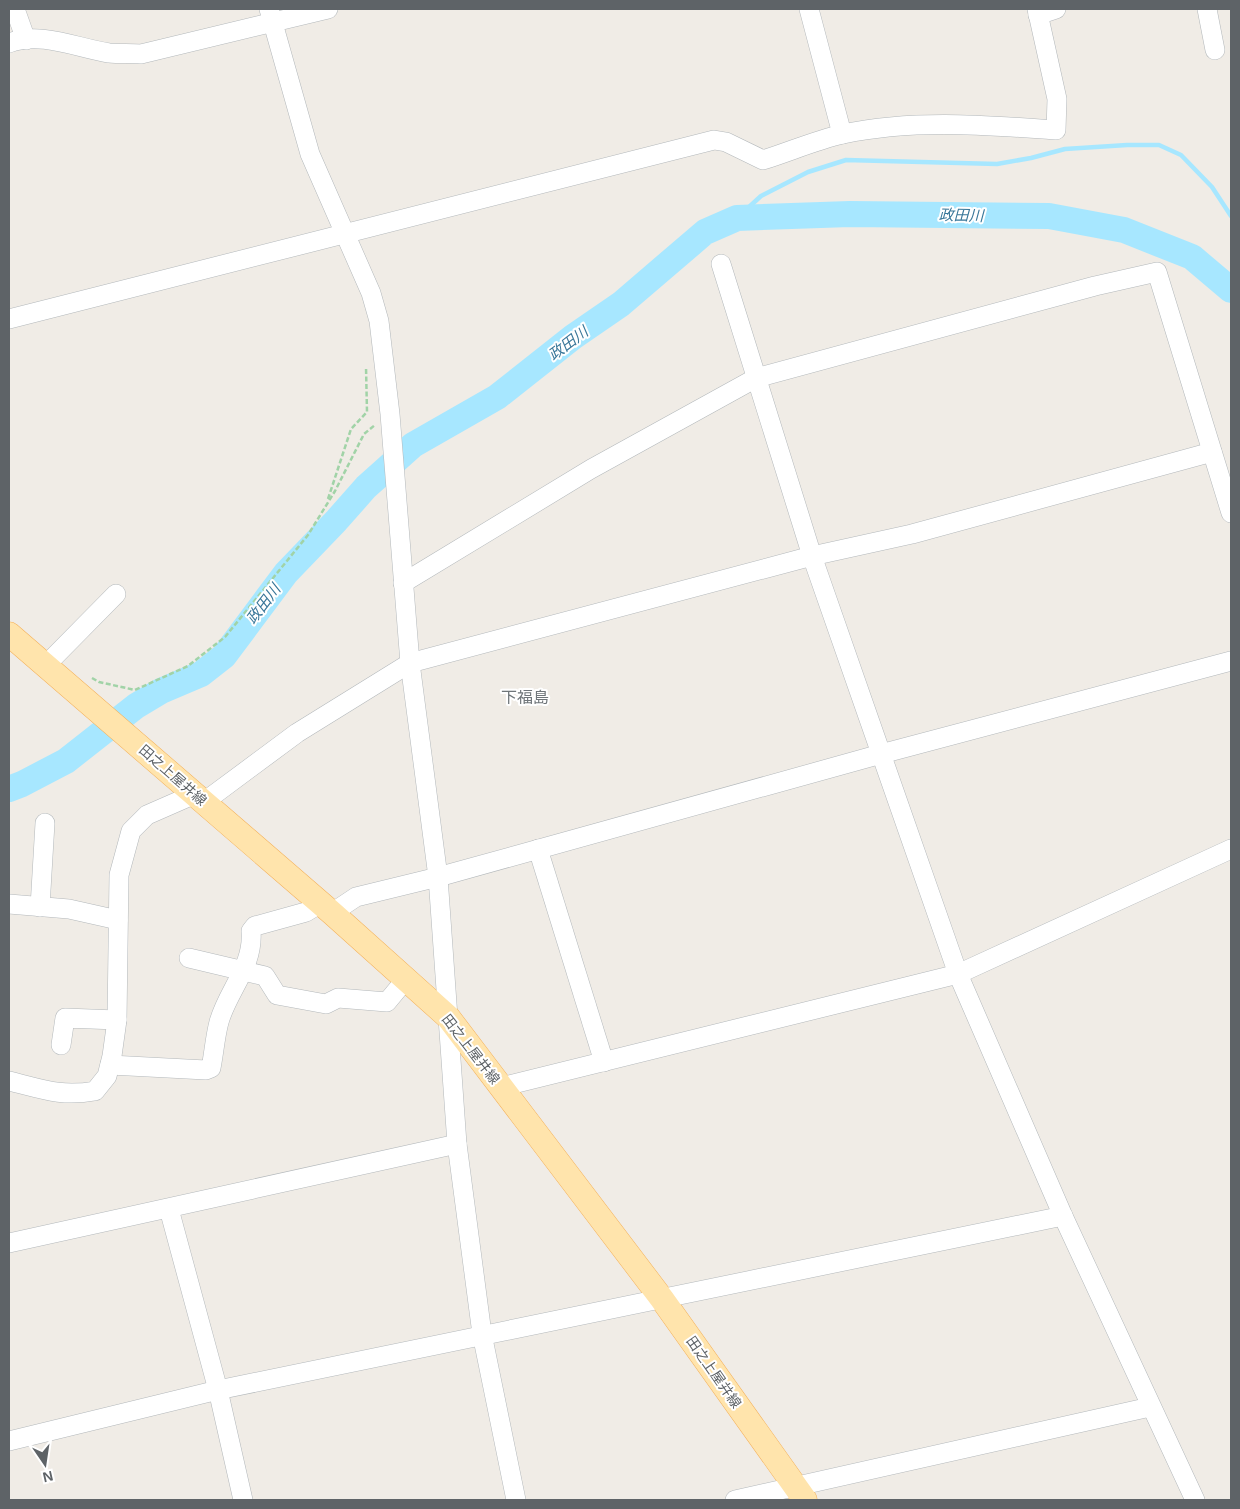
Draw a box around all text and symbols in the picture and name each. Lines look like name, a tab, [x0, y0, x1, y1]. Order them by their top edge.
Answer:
water label: 政田川	[938, 206, 986, 224]
water label: 政田川	[545, 321, 593, 363]
water label: 政田川	[243, 579, 285, 627]
district label: 下福島	[501, 689, 549, 706]
street label: 田之上屋井線	[136, 741, 210, 809]
street label: 田之上屋井線	[439, 1011, 503, 1087]
street label: 田之上屋井線	[683, 1333, 745, 1411]
north arrow	[20, 1439, 70, 1489]
text: N	[41, 1468, 55, 1486]

